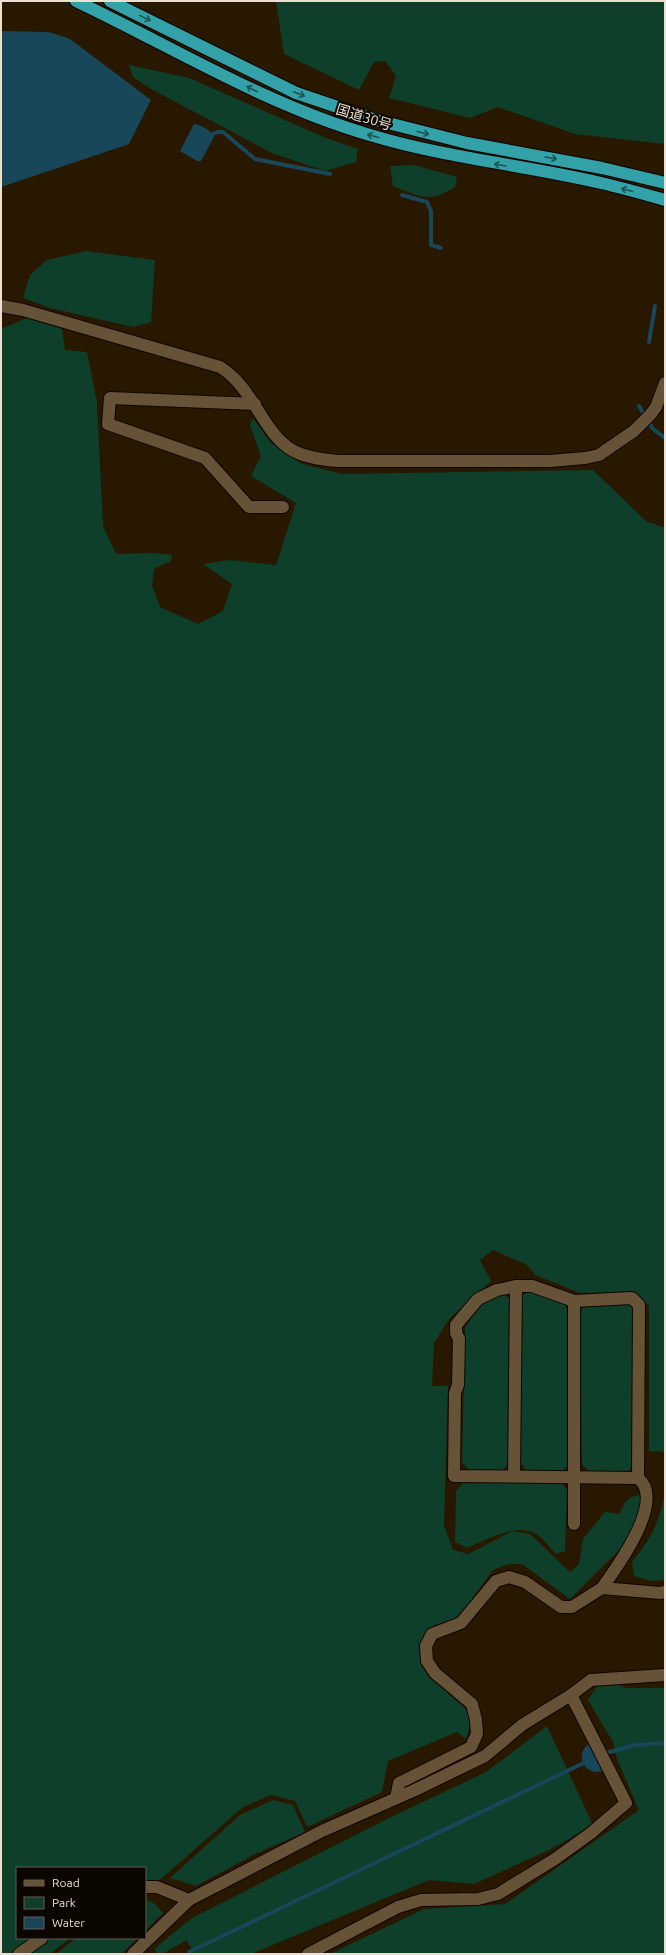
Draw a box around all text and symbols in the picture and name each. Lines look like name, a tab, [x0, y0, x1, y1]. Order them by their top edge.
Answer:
one-way arrow	[139, 15, 151, 22]
one-way arrow	[246, 85, 258, 92]
one-way arrow	[293, 90, 305, 98]
street label: 国道30号	[334, 101, 394, 133]
one-way arrow	[416, 130, 429, 137]
one-way arrow	[367, 132, 380, 139]
one-way arrow	[544, 155, 557, 163]
one-way arrow	[494, 160, 507, 168]
one-way arrow	[621, 186, 634, 193]
legend	[16, 1867, 146, 1939]
text: Road	[52, 1876, 80, 1889]
text: Park	[52, 1896, 76, 1909]
text: Water	[52, 1916, 85, 1929]

